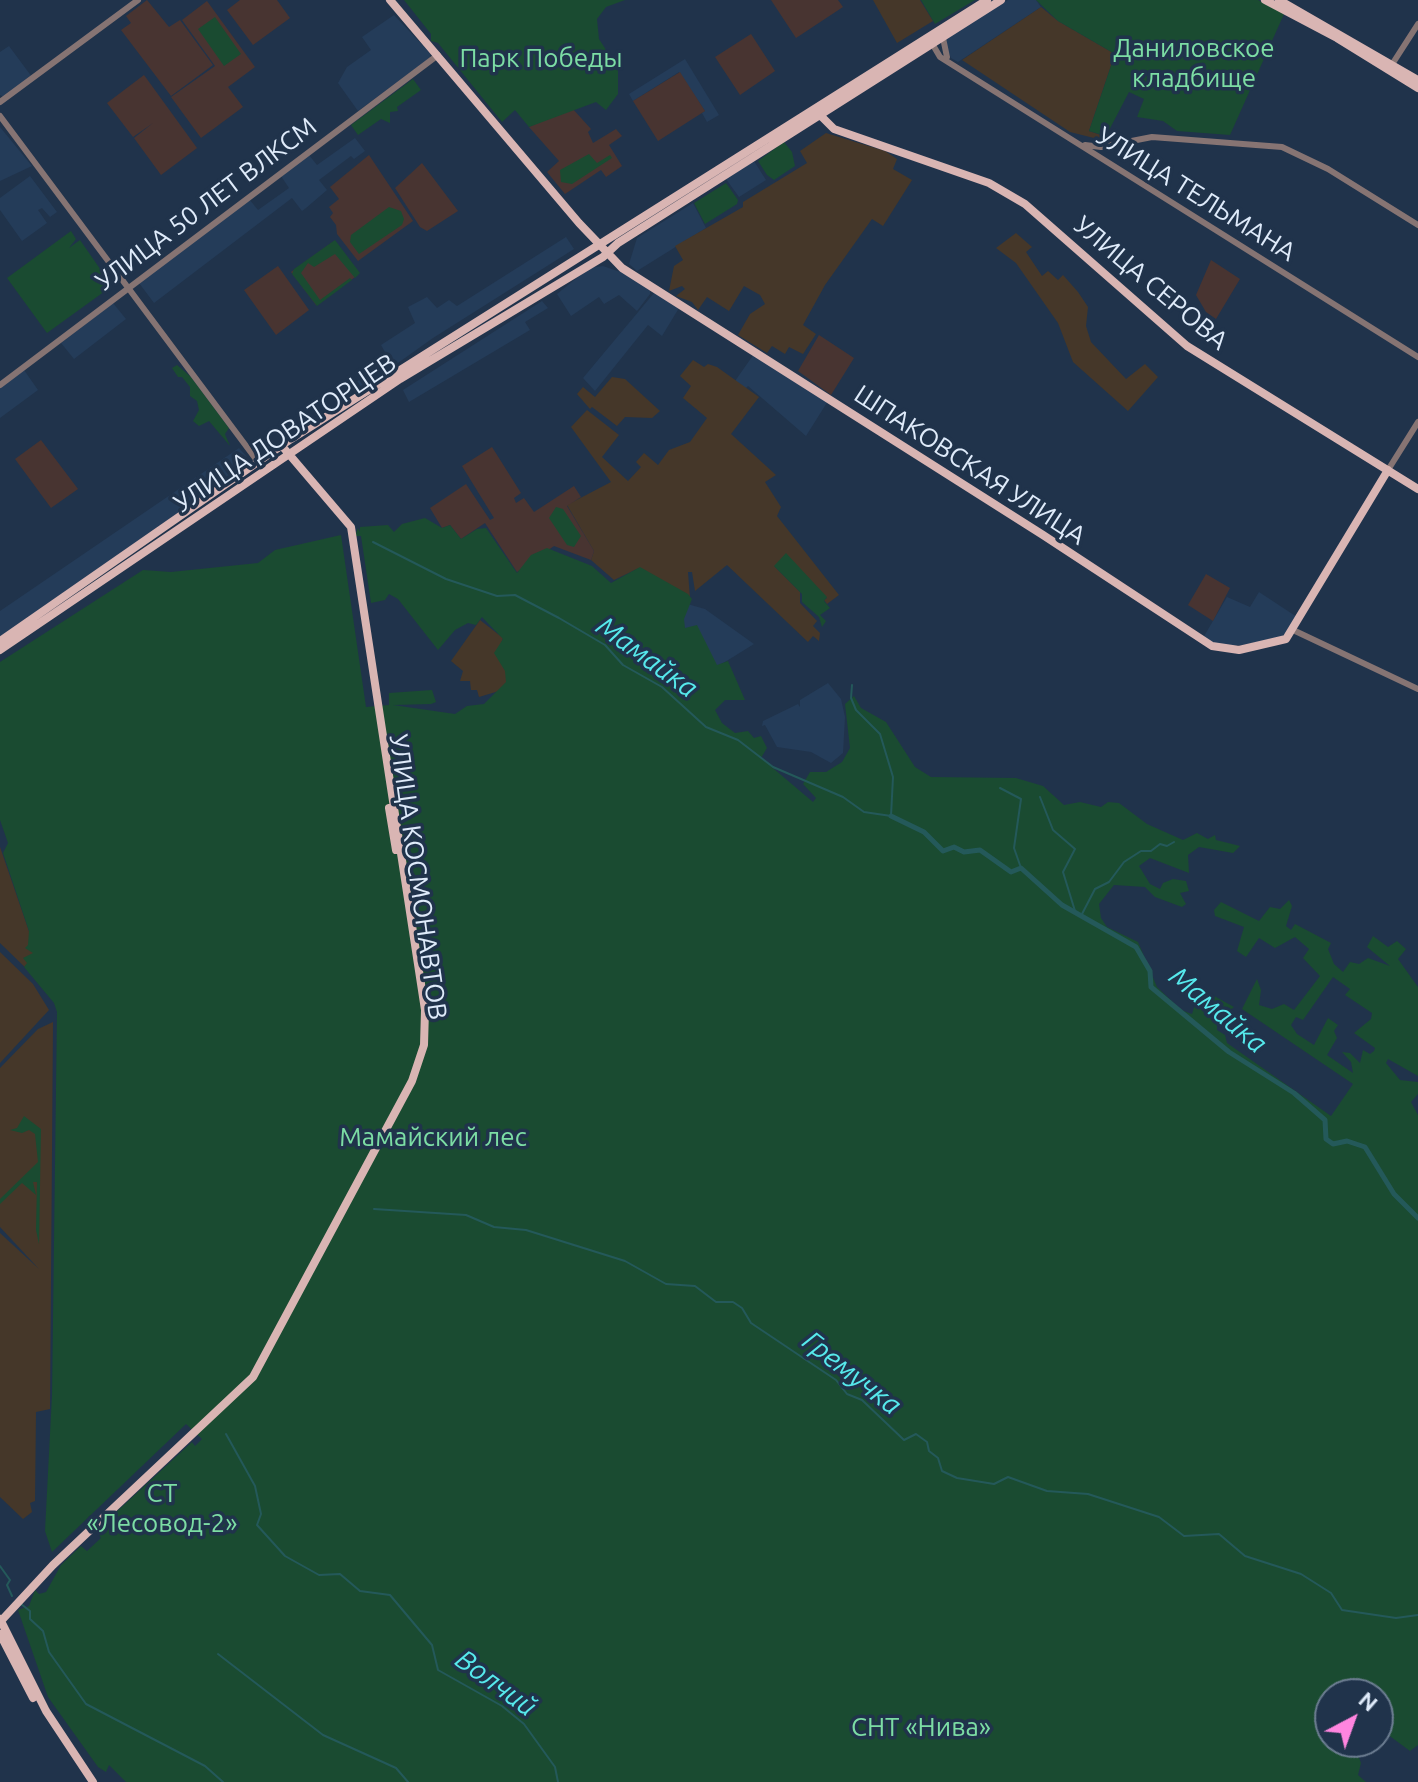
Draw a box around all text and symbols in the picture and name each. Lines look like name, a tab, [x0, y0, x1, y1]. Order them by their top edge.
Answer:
park label: Даниловское кладбище	[1113, 32, 1275, 94]
park label: Парк Победы	[459, 42, 623, 74]
street label: УЛИЦА 50 ЛЕТ ВЛКСМ	[89, 111, 323, 297]
street label: УЛИЦА ТЕЛЬМАНА	[1091, 120, 1301, 268]
street label: УЛИЦА СЕРОВА	[1068, 210, 1234, 356]
street label: УЛИЦА ДОВАТОРЦЕВ	[168, 347, 402, 519]
street label: ШПАКОВСКАЯ УЛИЦА	[848, 378, 1092, 552]
water label: Мамайка	[590, 609, 704, 705]
street label: УЛИЦА КОСМОНАВТОВ	[383, 732, 453, 1022]
water label: Мамайка	[1162, 960, 1274, 1060]
park label: Мамайский лес	[339, 1121, 527, 1153]
water label: Гремучка	[796, 1324, 908, 1422]
park label: СТ «Лесовод-2»	[87, 1477, 237, 1538]
water label: Волчий	[449, 1642, 543, 1724]
north arrow	[1314, 1678, 1394, 1758]
text: N	[1354, 1686, 1383, 1716]
park label: СНТ «Нива»	[851, 1711, 991, 1743]

